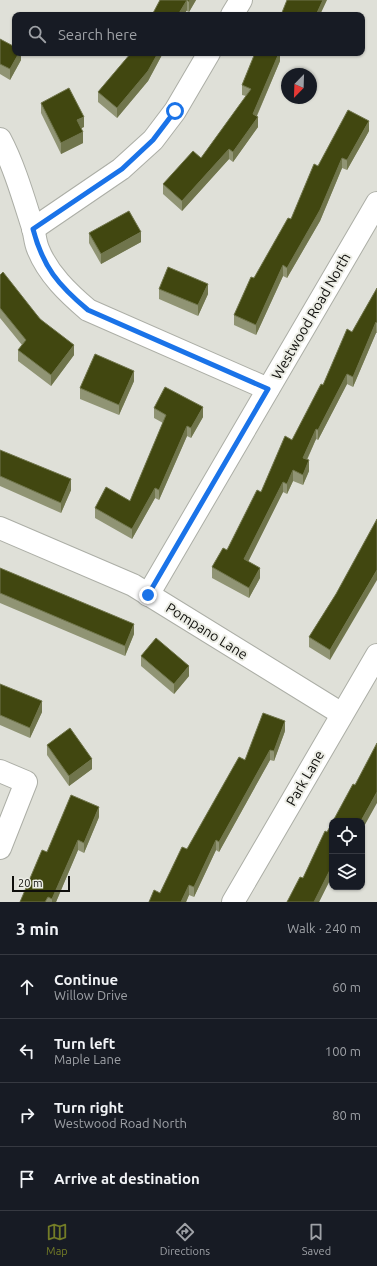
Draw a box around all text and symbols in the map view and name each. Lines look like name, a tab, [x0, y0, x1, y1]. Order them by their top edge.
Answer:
search box	[12, 12, 365, 56]
icon: search	[26, 23, 48, 45]
text: Search here	[58, 26, 137, 43]
north arrow	[281, 68, 317, 104]
route start	[166, 102, 184, 120]
street label: Westwood Road North	[268, 250, 354, 382]
route end	[139, 586, 157, 604]
street label: Pompano Lane	[163, 599, 251, 663]
street label: Park Lane	[283, 748, 327, 808]
map controls	[329, 818, 365, 890]
button: locate	[329, 818, 365, 854]
button: layers	[329, 854, 365, 890]
scale bar	[12, 874, 70, 893]
text: 20 m	[18, 877, 42, 889]
text: 3 min	[16, 919, 59, 938]
text: Walk · 240 m	[287, 921, 361, 935]
text: Continue	[54, 971, 118, 988]
icon: ahead	[16, 976, 38, 998]
text: 60 m	[332, 980, 361, 994]
text: Willow Drive	[54, 988, 128, 1002]
text: Turn left	[54, 1035, 115, 1052]
icon: left	[16, 1040, 38, 1062]
text: 100 m	[325, 1044, 361, 1058]
text: Maple Lane	[54, 1052, 121, 1066]
text: Turn right	[54, 1099, 124, 1116]
icon: right	[16, 1104, 38, 1126]
text: 80 m	[332, 1108, 361, 1122]
text: Westwood Road North	[54, 1116, 187, 1130]
icon: arrive	[16, 1168, 38, 1190]
text: Arrive at destination	[54, 1170, 200, 1187]
tab: Map	[46, 1221, 68, 1257]
tab: Directions	[160, 1221, 210, 1257]
tab: Saved	[302, 1221, 331, 1257]

